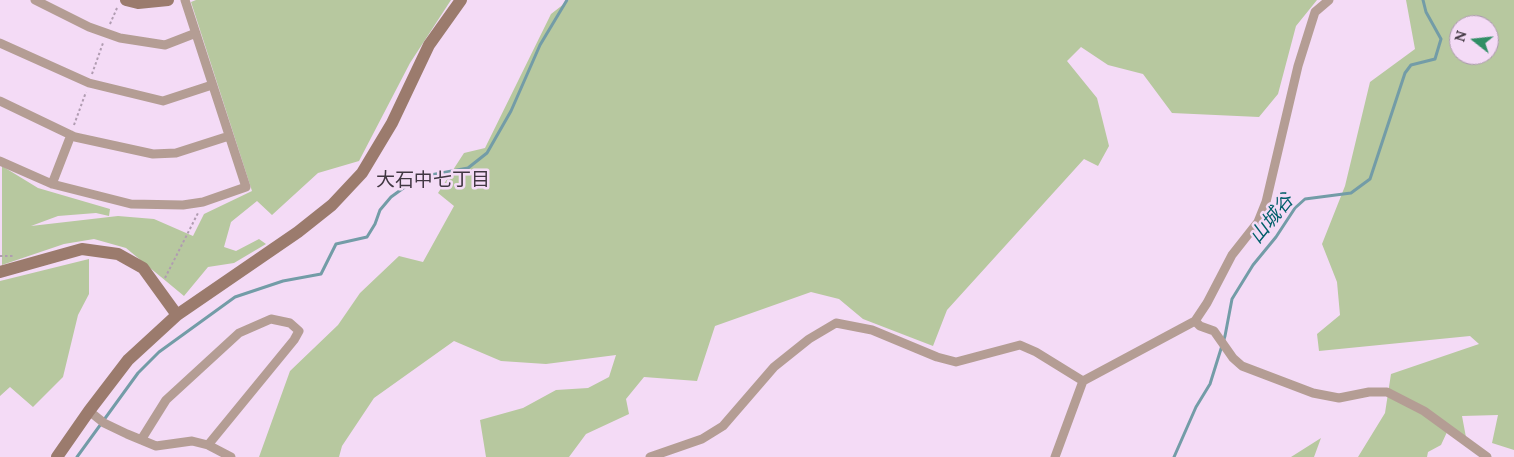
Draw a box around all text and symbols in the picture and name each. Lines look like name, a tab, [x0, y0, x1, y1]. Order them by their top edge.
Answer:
north arrow	[1449, 15, 1499, 65]
text: N	[1450, 28, 1471, 44]
district label: 大石中七丁目	[376, 170, 490, 192]
water label: 山城谷	[1245, 190, 1299, 248]

